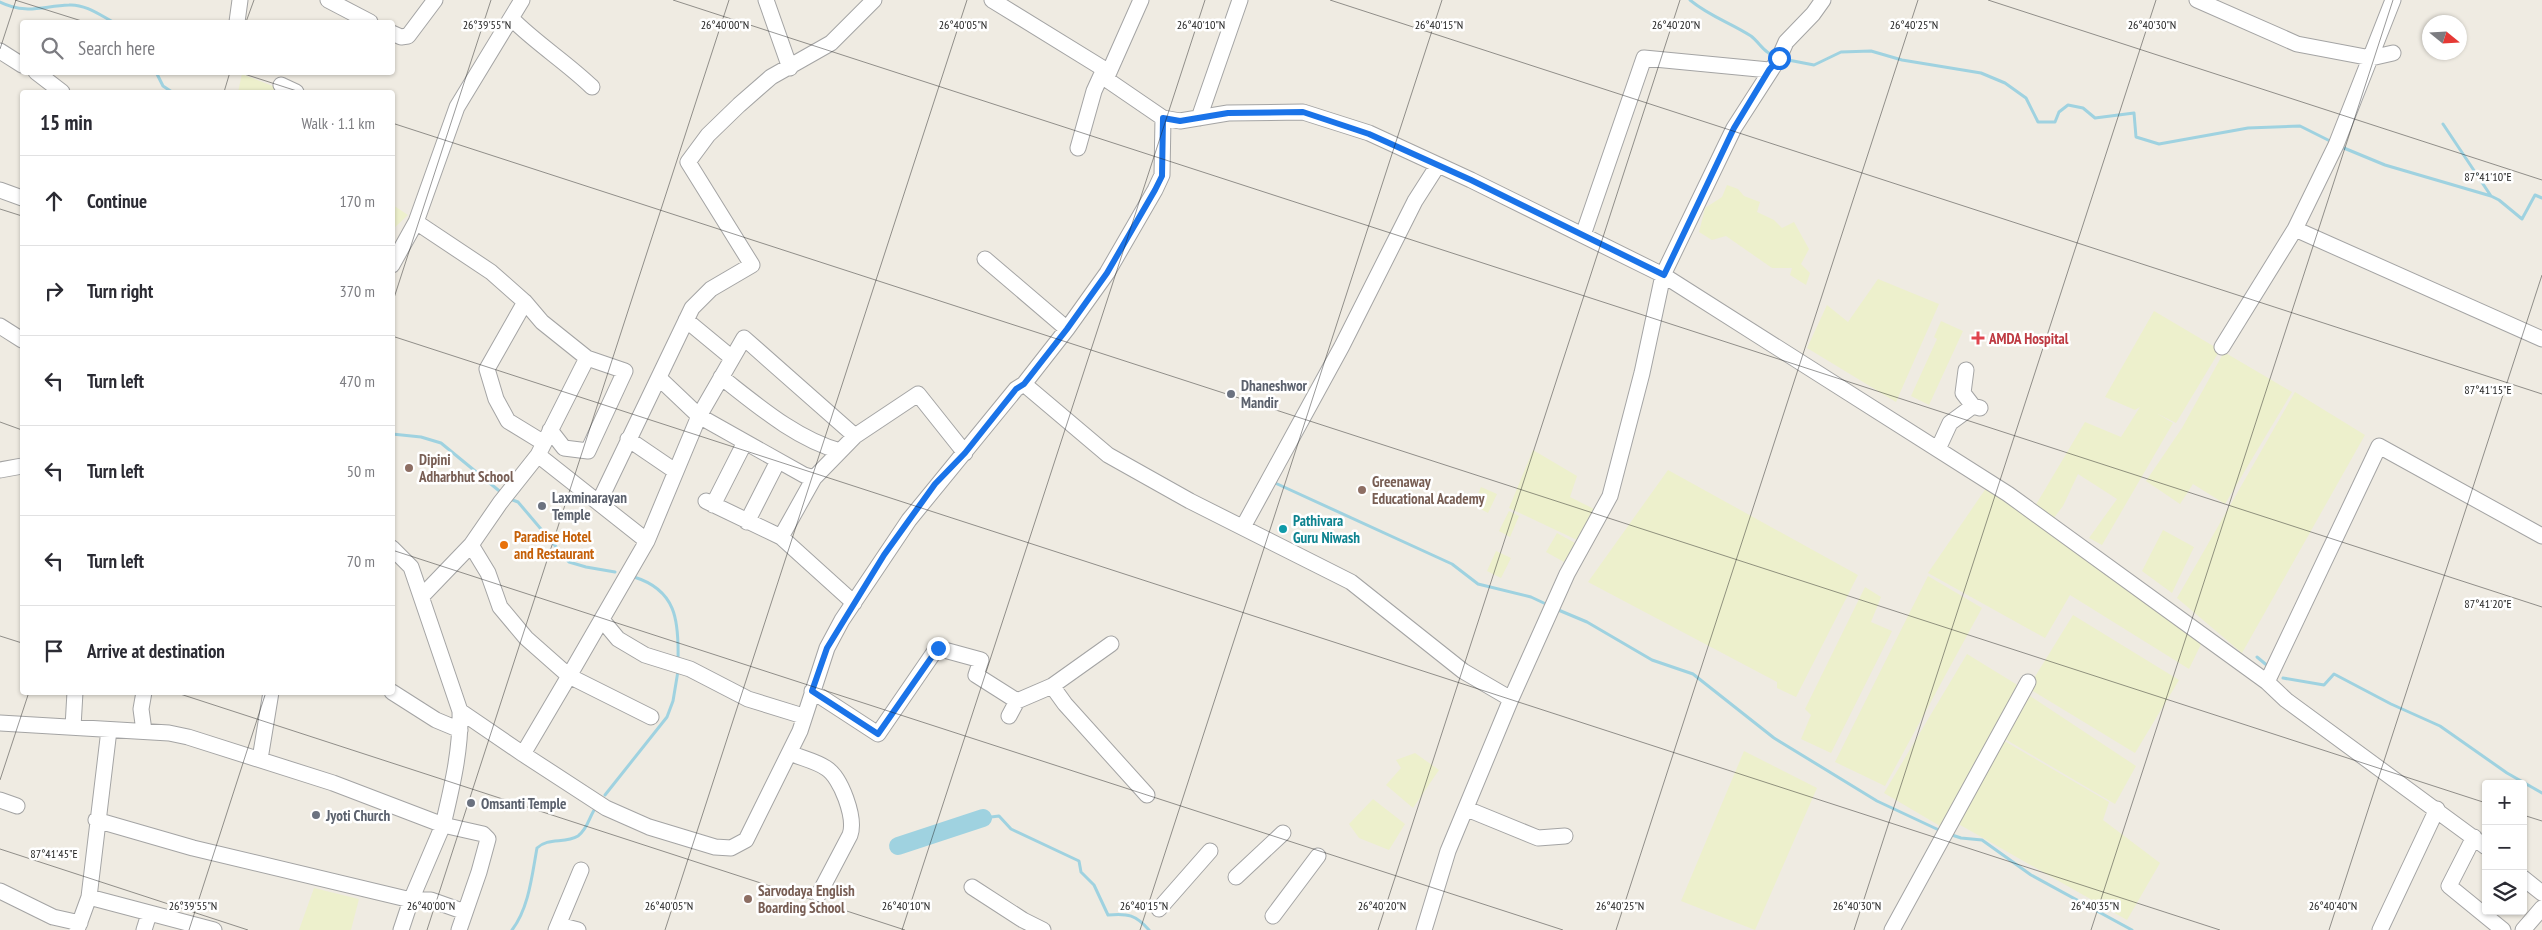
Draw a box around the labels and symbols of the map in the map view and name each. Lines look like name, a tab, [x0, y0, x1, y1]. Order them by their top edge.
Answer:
north arrow	[2422, 15, 2467, 60]
text: 26°39'55"N	[463, 17, 511, 32]
text: 26°40'00"N	[701, 17, 749, 32]
text: 26°40'05"N	[939, 17, 987, 32]
text: 26°40'10"N	[1177, 17, 1225, 32]
text: 26°40'15"N	[1415, 17, 1463, 32]
text: 26°40'20"N	[1652, 17, 1700, 32]
text: 26°40'25"N	[1890, 17, 1938, 32]
text: 26°40'30"N	[2128, 17, 2176, 32]
route start	[1768, 47, 1791, 70]
text: 87°41'10"E	[2464, 169, 2512, 184]
place label: AMDA Hospital	[1988, 329, 2069, 348]
marker: AMDA Hospital	[1971, 331, 1985, 345]
place label: Dhaneshwor Mandir	[1241, 376, 1308, 412]
text: 87°41'15"E	[2464, 382, 2512, 397]
marker: Dhaneshwor Mandir	[1225, 388, 1237, 400]
place label: Dipini Adharbhut School	[418, 450, 514, 486]
marker: Dipini Adharbhut School	[403, 462, 415, 474]
place label: Greenaway Educational Academy	[1372, 472, 1486, 508]
marker: Greenaway Educational Academy	[1356, 484, 1368, 496]
place label: Laxminarayan Temple	[552, 488, 627, 524]
marker: Laxminarayan Temple	[536, 500, 548, 512]
place label: Pathivara Guru Niwash	[1293, 511, 1360, 547]
marker: Pathivara Guru Niwash	[1277, 523, 1289, 535]
place label: Paradise Hotel and Restaurant	[514, 527, 595, 563]
marker: Paradise Hotel and Restaurant	[498, 539, 510, 551]
text: 87°41'20"E	[2464, 596, 2512, 611]
route end	[927, 637, 950, 660]
place label: Omsanti Temple	[481, 794, 566, 813]
marker: Omsanti Temple	[465, 797, 477, 809]
place label: Jyoti Church	[325, 806, 390, 825]
marker: Jyoti Church	[310, 809, 322, 821]
text: 87°41'45"E	[30, 846, 78, 861]
place label: Sarvodaya English Boarding School	[758, 881, 855, 917]
marker: Sarvodaya English Boarding School	[742, 893, 754, 905]
text: 26°39'55"N	[169, 898, 217, 913]
text: 26°40'00"N	[407, 898, 455, 913]
text: 26°40'05"N	[645, 898, 693, 913]
text: 26°40'10"N	[882, 898, 930, 913]
text: 26°40'15"N	[1120, 898, 1168, 913]
text: 26°40'20"N	[1358, 898, 1406, 913]
text: 26°40'25"N	[1596, 898, 1644, 913]
text: 26°40'30"N	[1833, 898, 1881, 913]
text: 26°40'35"N	[2071, 898, 2119, 913]
text: 26°40'40"N	[2309, 898, 2357, 913]

